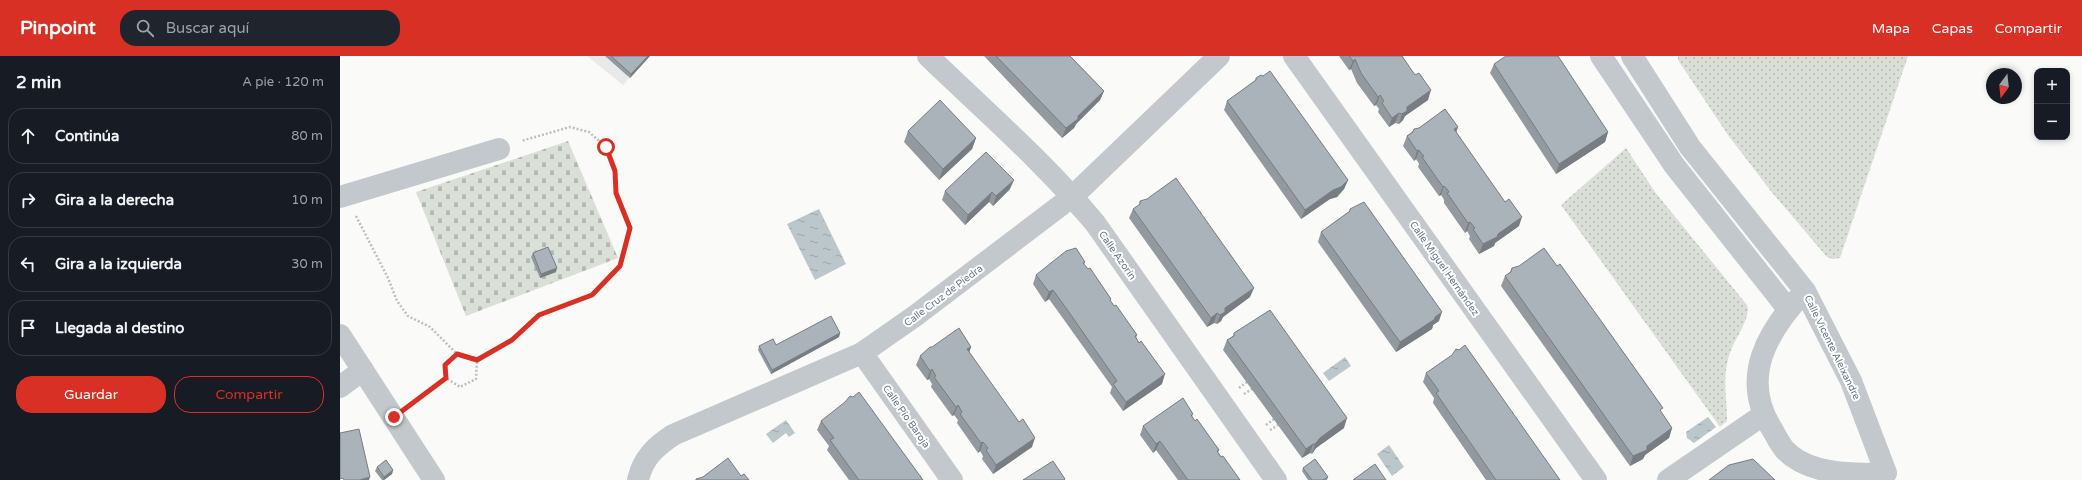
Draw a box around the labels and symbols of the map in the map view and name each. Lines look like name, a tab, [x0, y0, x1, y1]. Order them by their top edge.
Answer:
north arrow	[1986, 68, 2022, 104]
route start	[597, 138, 615, 156]
street label: Calle Miguel Hernández	[1407, 219, 1481, 318]
street label: Calle Azorín	[1096, 229, 1138, 282]
street label: Calle Cruz de Piedra	[902, 262, 985, 329]
street label: Calle Vicente Aleixandre	[1802, 293, 1863, 402]
street label: Calle Pío Baroja	[880, 383, 932, 450]
route end	[385, 408, 403, 426]

